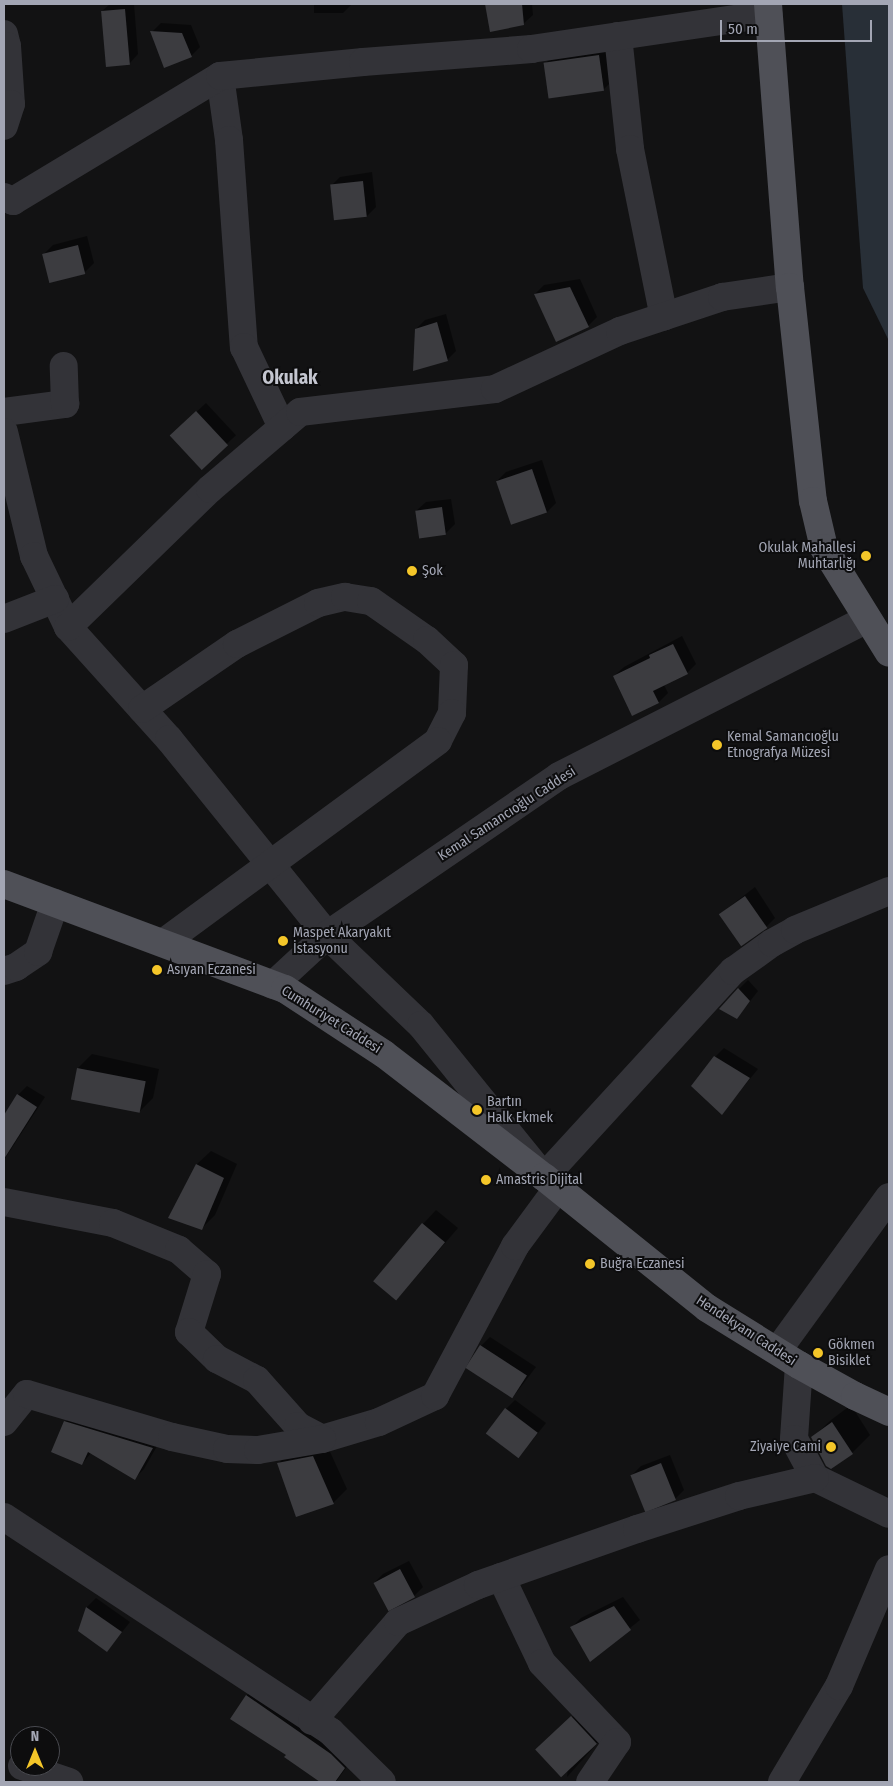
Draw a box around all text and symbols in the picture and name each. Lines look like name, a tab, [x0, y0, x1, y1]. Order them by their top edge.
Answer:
scale bar	[723, 10, 876, 42]
text: 50 m	[728, 20, 758, 38]
district label: Okulak	[262, 367, 318, 389]
place label: Okulak Mahallesi Muhtarlığı	[759, 540, 856, 572]
marker: Okulak Mahallesi Muhtarlığı	[860, 550, 872, 562]
place label: Şok	[422, 563, 443, 579]
marker: Şok	[406, 565, 418, 577]
place label: Kemal Samancıoğlu Etnografya Müzesi	[727, 729, 839, 762]
marker: Kemal Samancıoğlu Etnografya Müzesi	[711, 739, 723, 751]
street label: Kemal Samancıoğlu Caddesi	[435, 763, 579, 865]
place label: Maspet Akaryakıt İstasyonu	[293, 925, 391, 958]
marker: Maspet Akaryakıt İstasyonu	[277, 935, 289, 947]
place label: Asıyan Eczanesi	[167, 962, 256, 978]
marker: Asıyan Eczanesi	[151, 964, 163, 976]
street label: Cumhuriyet Caddesi	[278, 983, 384, 1057]
place label: Bartın Halk Ekmek	[487, 1094, 553, 1126]
marker: Bartın Halk Ekmek	[471, 1104, 483, 1116]
place label: Amastris Dijital	[496, 1172, 583, 1188]
marker: Amastris Dijital	[480, 1174, 492, 1186]
place label: Buğra Eczanesi	[600, 1256, 684, 1272]
marker: Buğra Eczanesi	[584, 1258, 596, 1270]
street label: Hendekyanı Caddesi	[693, 1292, 799, 1370]
place label: Gökmen Bisiklet	[828, 1337, 875, 1370]
marker: Gökmen Bisiklet	[812, 1347, 824, 1359]
place label: Ziyaiye Cami	[750, 1439, 821, 1455]
marker: Ziyaiye Cami	[825, 1441, 837, 1453]
north arrow	[10, 1726, 60, 1776]
text: N	[31, 1728, 39, 1745]

